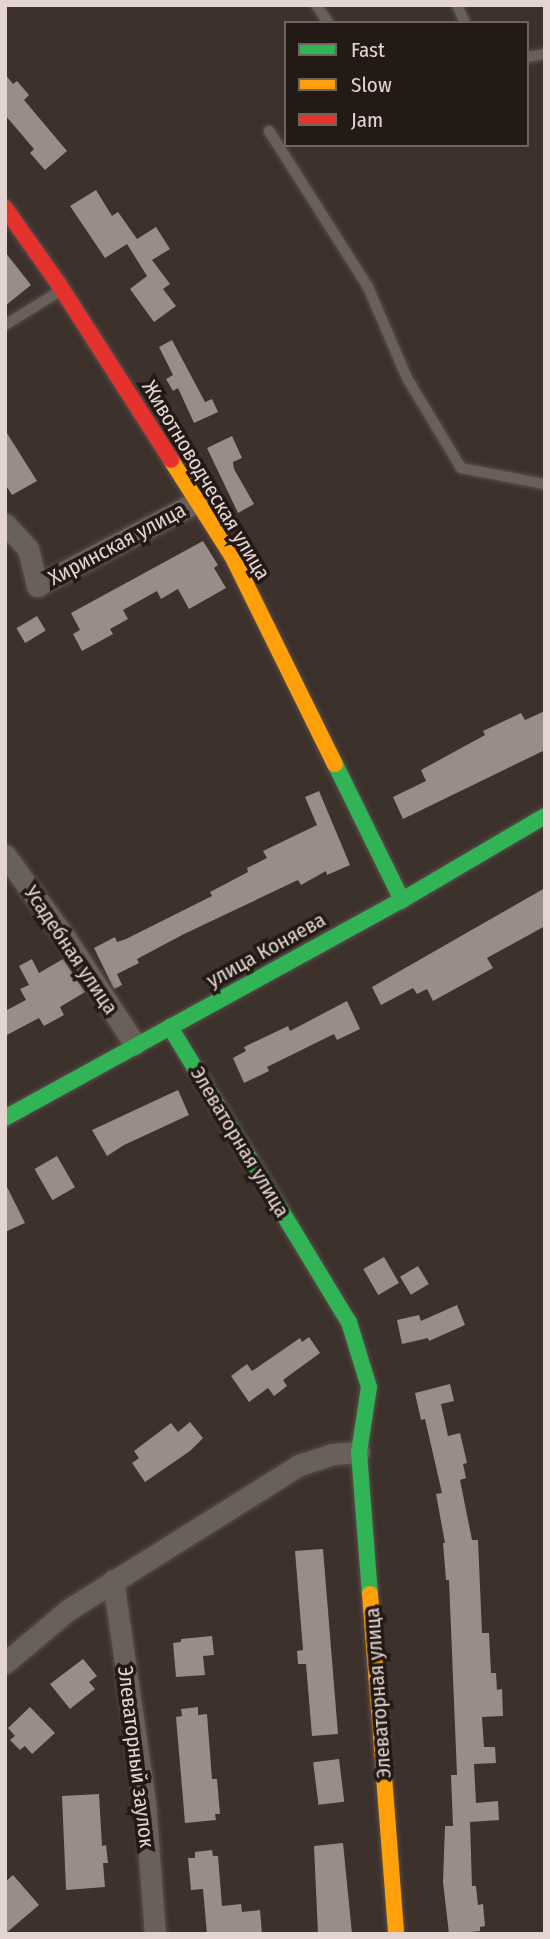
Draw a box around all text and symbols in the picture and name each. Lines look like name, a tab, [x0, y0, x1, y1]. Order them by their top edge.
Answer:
legend	[284, 21, 529, 147]
text: Fast	[351, 37, 385, 63]
text: Slow	[351, 72, 392, 98]
text: Jam	[351, 107, 383, 133]
street label: Животноводческая улица	[137, 376, 275, 584]
street label: Хиринская улица	[44, 497, 190, 591]
street label: Усадебная улица	[19, 881, 123, 1019]
street label: улица Коняева	[202, 907, 330, 993]
street label: Элеваторная улица	[185, 1062, 295, 1222]
street label: Элеваторная улица	[359, 1607, 397, 1779]
street label: Элеваторный заулок	[112, 1665, 160, 1849]

